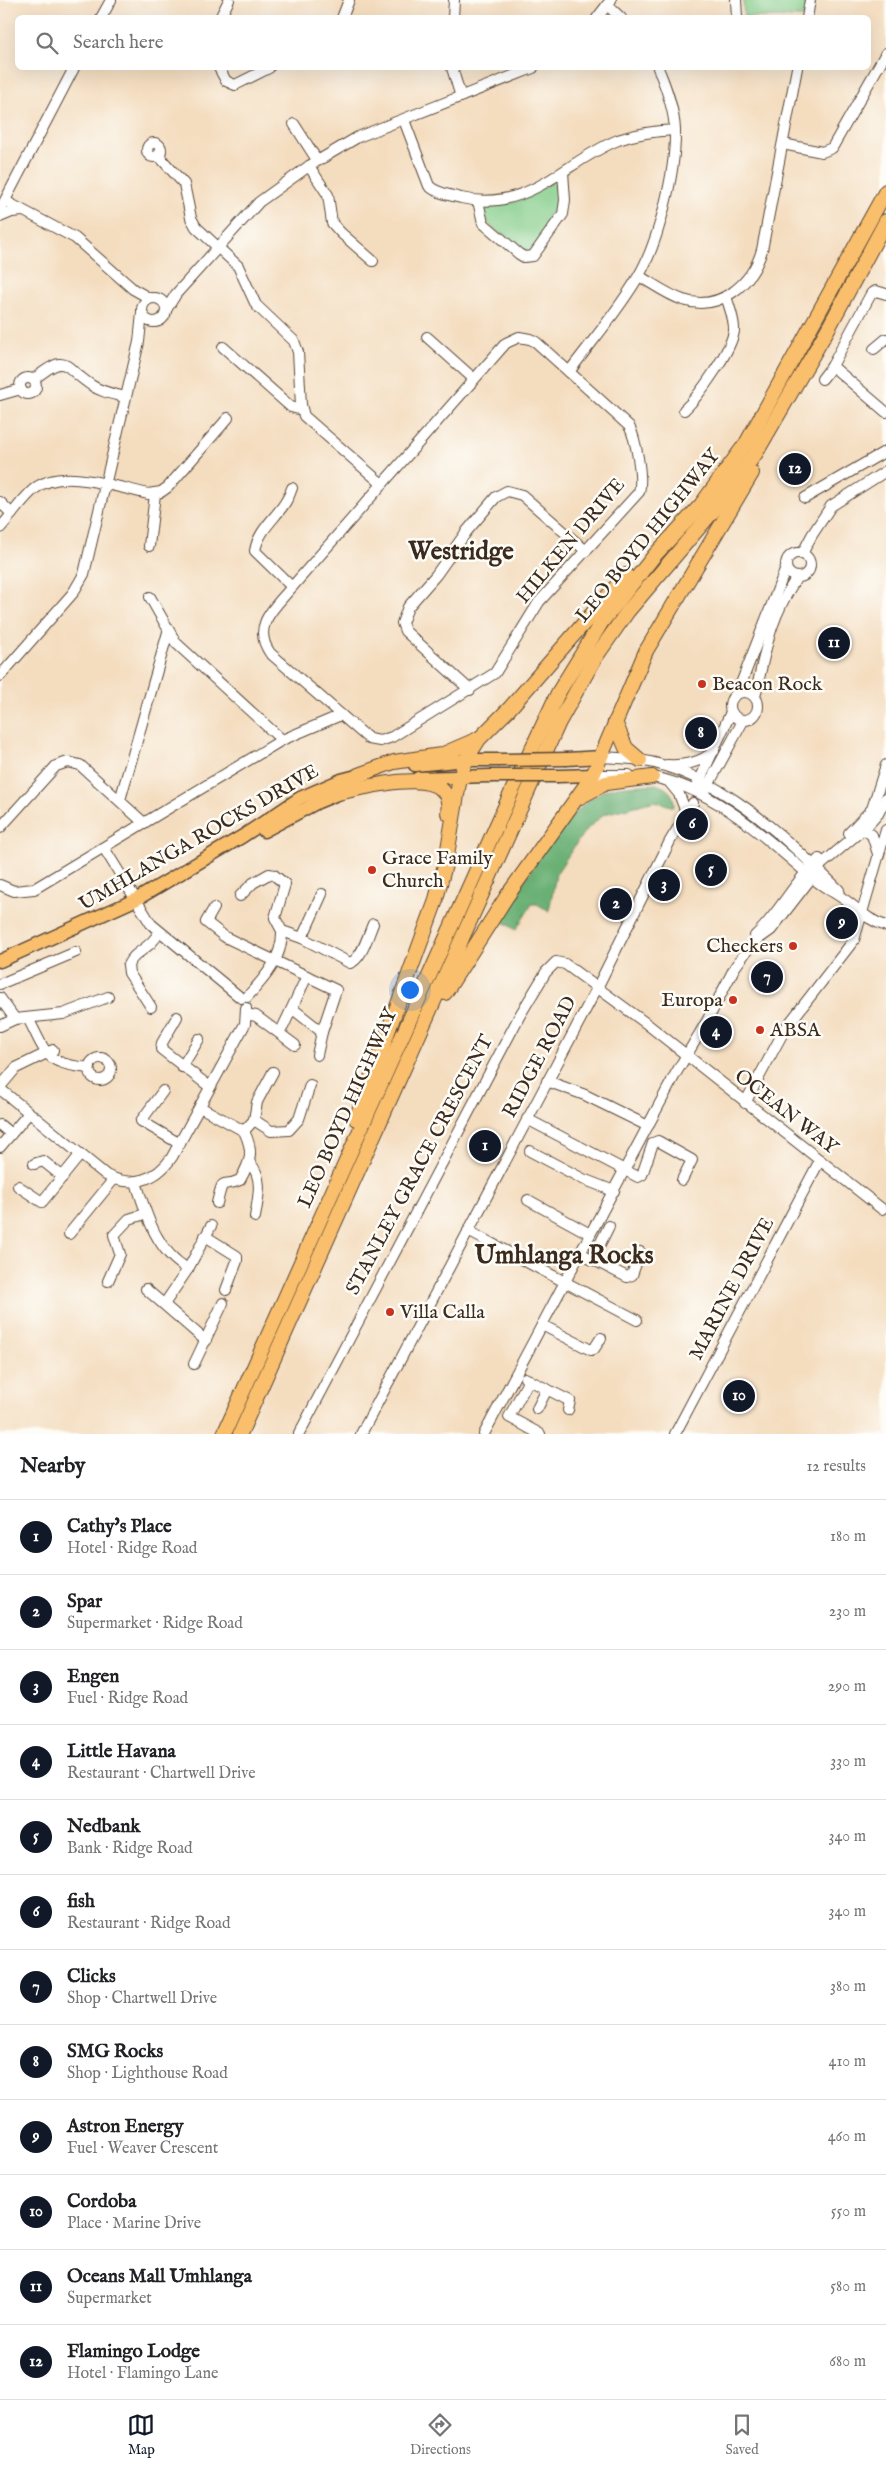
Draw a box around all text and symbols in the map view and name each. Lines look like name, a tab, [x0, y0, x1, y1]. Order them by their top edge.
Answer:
search box	[15, 15, 871, 70]
icon: search	[33, 29, 61, 57]
text: Search here	[73, 31, 164, 55]
street label: LEO BOYD HIGHWAY	[570, 443, 727, 628]
pin: 12	[779, 450, 811, 488]
street label: HILKEN DRIVE	[511, 473, 631, 609]
district label: Westridge	[407, 536, 514, 568]
pin: 11	[818, 624, 850, 662]
place label: Beacon Rock	[712, 672, 823, 697]
marker: Beacon Rock	[696, 678, 708, 690]
pin: 8	[685, 714, 717, 752]
street label: UMHLANGA ROCKS DRIVE	[75, 759, 323, 917]
pin: 6	[676, 805, 708, 843]
place label: Grace Family Church	[382, 846, 493, 894]
pin: 5	[695, 851, 727, 889]
marker: Grace Family Church	[366, 864, 378, 876]
pin: 3	[648, 866, 680, 904]
pin: 2	[600, 885, 632, 923]
pin: 9	[826, 904, 858, 942]
place label: Checkers	[706, 934, 783, 959]
marker: Checkers	[787, 940, 799, 952]
pin: 7	[751, 958, 783, 996]
your location	[397, 977, 423, 1003]
place label: Europa	[661, 988, 723, 1013]
street label: RIDGE ROAD	[497, 992, 583, 1122]
marker: Europa	[727, 994, 739, 1006]
street label: LEO BOYD HIGHWAY	[293, 1003, 404, 1212]
pin: 4	[700, 1013, 732, 1051]
place label: ABSA	[769, 1018, 821, 1043]
marker: ABSA	[754, 1024, 766, 1036]
street label: STANLEY GRACE CRESCENT	[341, 1030, 500, 1299]
street label: OCEAN WAY	[729, 1064, 844, 1161]
pin: 1	[469, 1127, 501, 1165]
street label: MARINE DRIVE	[684, 1213, 780, 1365]
district label: Umhlanga Rocks	[473, 1240, 654, 1272]
place label: Villa Calla	[399, 1300, 485, 1325]
marker: Villa Calla	[384, 1306, 396, 1318]
pin: 10	[723, 1377, 755, 1415]
text: Nearby	[20, 1453, 85, 1480]
text: 12 results	[806, 1457, 866, 1477]
text: Cathy's Place	[67, 1515, 172, 1539]
text: 1	[33, 1527, 39, 1547]
text: 180 m	[830, 1527, 866, 1547]
text: Hotel · Ridge Road	[67, 1539, 197, 1559]
text: Spar	[67, 1590, 102, 1614]
text: 2	[32, 1602, 40, 1622]
text: 230 m	[829, 1602, 866, 1622]
text: Supermarket · Ridge Road	[67, 1614, 243, 1634]
text: Engen	[67, 1665, 119, 1689]
text: 3	[33, 1677, 39, 1697]
text: 290 m	[828, 1677, 866, 1697]
text: Fuel · Ridge Road	[67, 1689, 188, 1709]
text: Little Havana	[67, 1740, 176, 1764]
text: 4	[32, 1752, 40, 1772]
text: 330 m	[830, 1752, 866, 1772]
text: Restaurant · Chartwell Drive	[67, 1764, 256, 1784]
text: Nedbank	[67, 1815, 140, 1839]
text: 5	[33, 1827, 39, 1847]
text: 340 m	[828, 1827, 866, 1847]
text: Bank · Ridge Road	[67, 1839, 193, 1859]
text: fish	[67, 1890, 95, 1914]
text: 6	[33, 1902, 39, 1922]
text: 340 m	[828, 1902, 866, 1922]
text: Restaurant · Ridge Road	[67, 1914, 231, 1934]
text: Clicks	[67, 1965, 116, 1989]
text: 7	[32, 1977, 40, 1997]
text: 380 m	[830, 1977, 866, 1997]
text: Shop · Chartwell Drive	[67, 1989, 217, 2009]
text: SMG Rocks	[67, 2040, 163, 2064]
text: 8	[33, 2052, 39, 2072]
text: 410 m	[829, 2052, 866, 2072]
text: Shop · Lighthouse Road	[67, 2064, 228, 2084]
text: Astron Energy	[67, 2115, 184, 2139]
text: 9	[33, 2127, 39, 2147]
text: 460 m	[828, 2127, 866, 2147]
text: Fuel · Weaver Crescent	[67, 2139, 218, 2159]
text: Cordoba	[67, 2190, 137, 2214]
text: 10	[29, 2202, 43, 2222]
text: 550 m	[831, 2202, 866, 2222]
text: Place · Marine Drive	[67, 2214, 201, 2234]
text: Oceans Mall Umhlanga	[67, 2265, 252, 2289]
text: 11	[30, 2277, 42, 2297]
text: 580 m	[830, 2277, 866, 2297]
text: Supermarket	[67, 2289, 152, 2309]
text: Flamingo Lodge	[67, 2340, 200, 2364]
text: 12	[29, 2352, 43, 2372]
text: 680 m	[829, 2352, 866, 2372]
text: Hotel · Flamingo Lane	[67, 2364, 218, 2384]
tab: Map	[127, 2411, 155, 2459]
tab: Directions	[410, 2411, 471, 2459]
tab: Saved	[726, 2411, 759, 2459]

